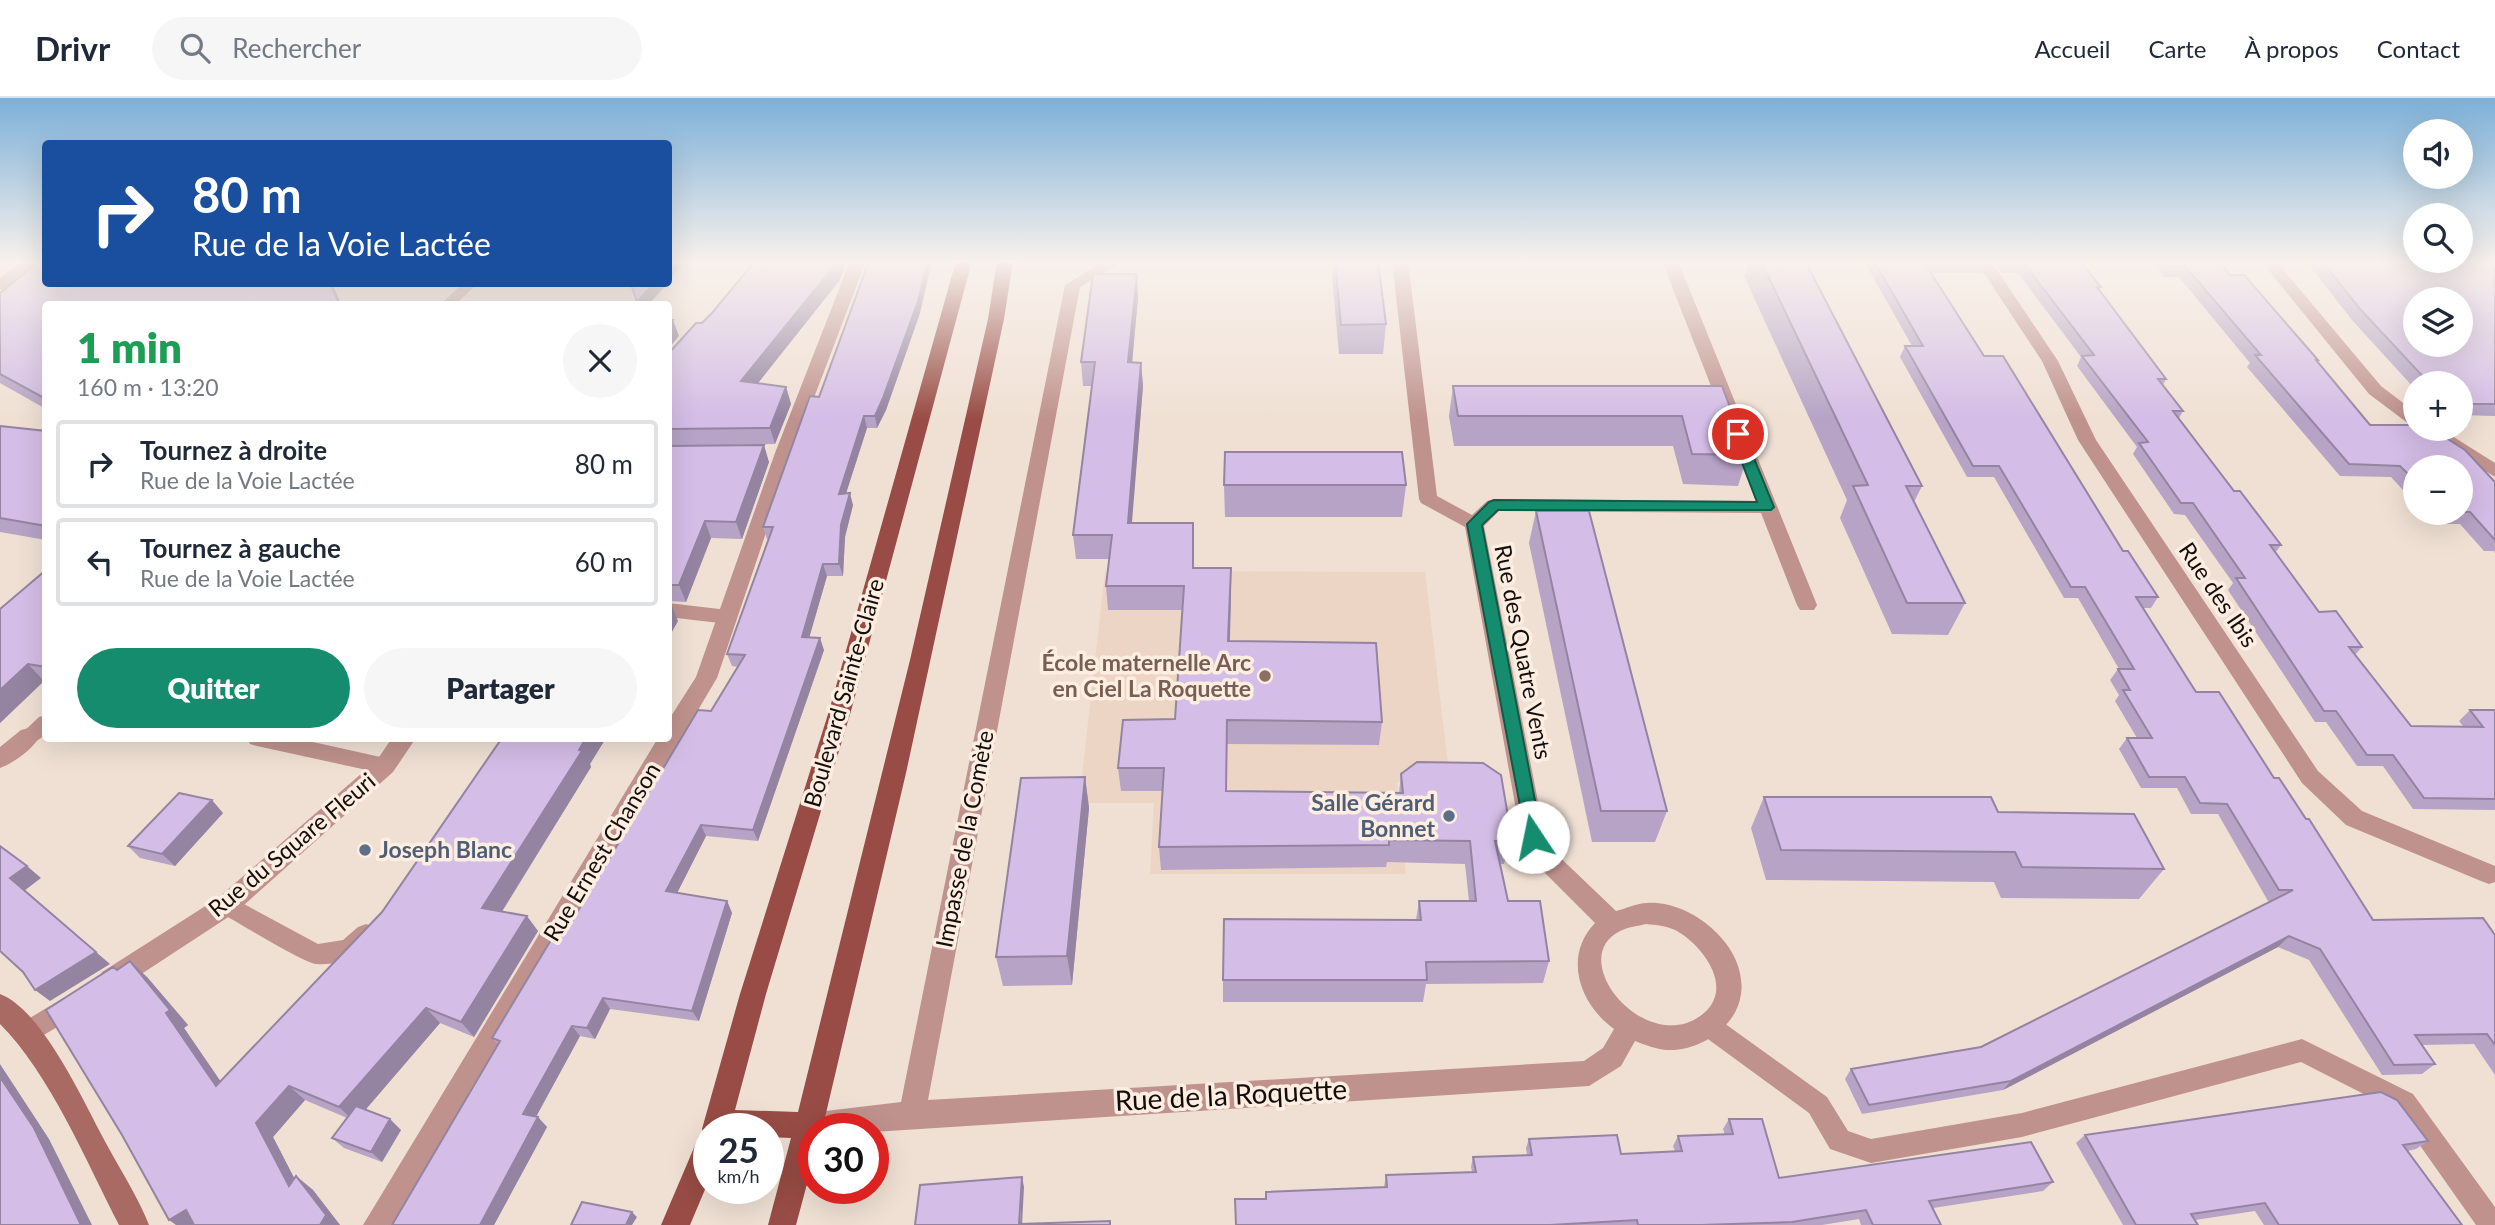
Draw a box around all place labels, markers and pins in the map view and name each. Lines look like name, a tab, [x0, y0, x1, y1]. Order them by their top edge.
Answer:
pin	[1708, 404, 1768, 464]
place label: École maternelle Arc en Ciel La Roquette	[1041, 648, 1251, 702]
marker: École maternelle Arc en Ciel La Roquette	[1257, 668, 1273, 684]
place label: Salle Gérard Bonnet	[1311, 788, 1435, 842]
marker: Salle Gérard Bonnet	[1441, 808, 1457, 824]
place label: Joseph Blanc	[379, 835, 512, 863]
marker: Joseph Blanc	[357, 842, 373, 858]

